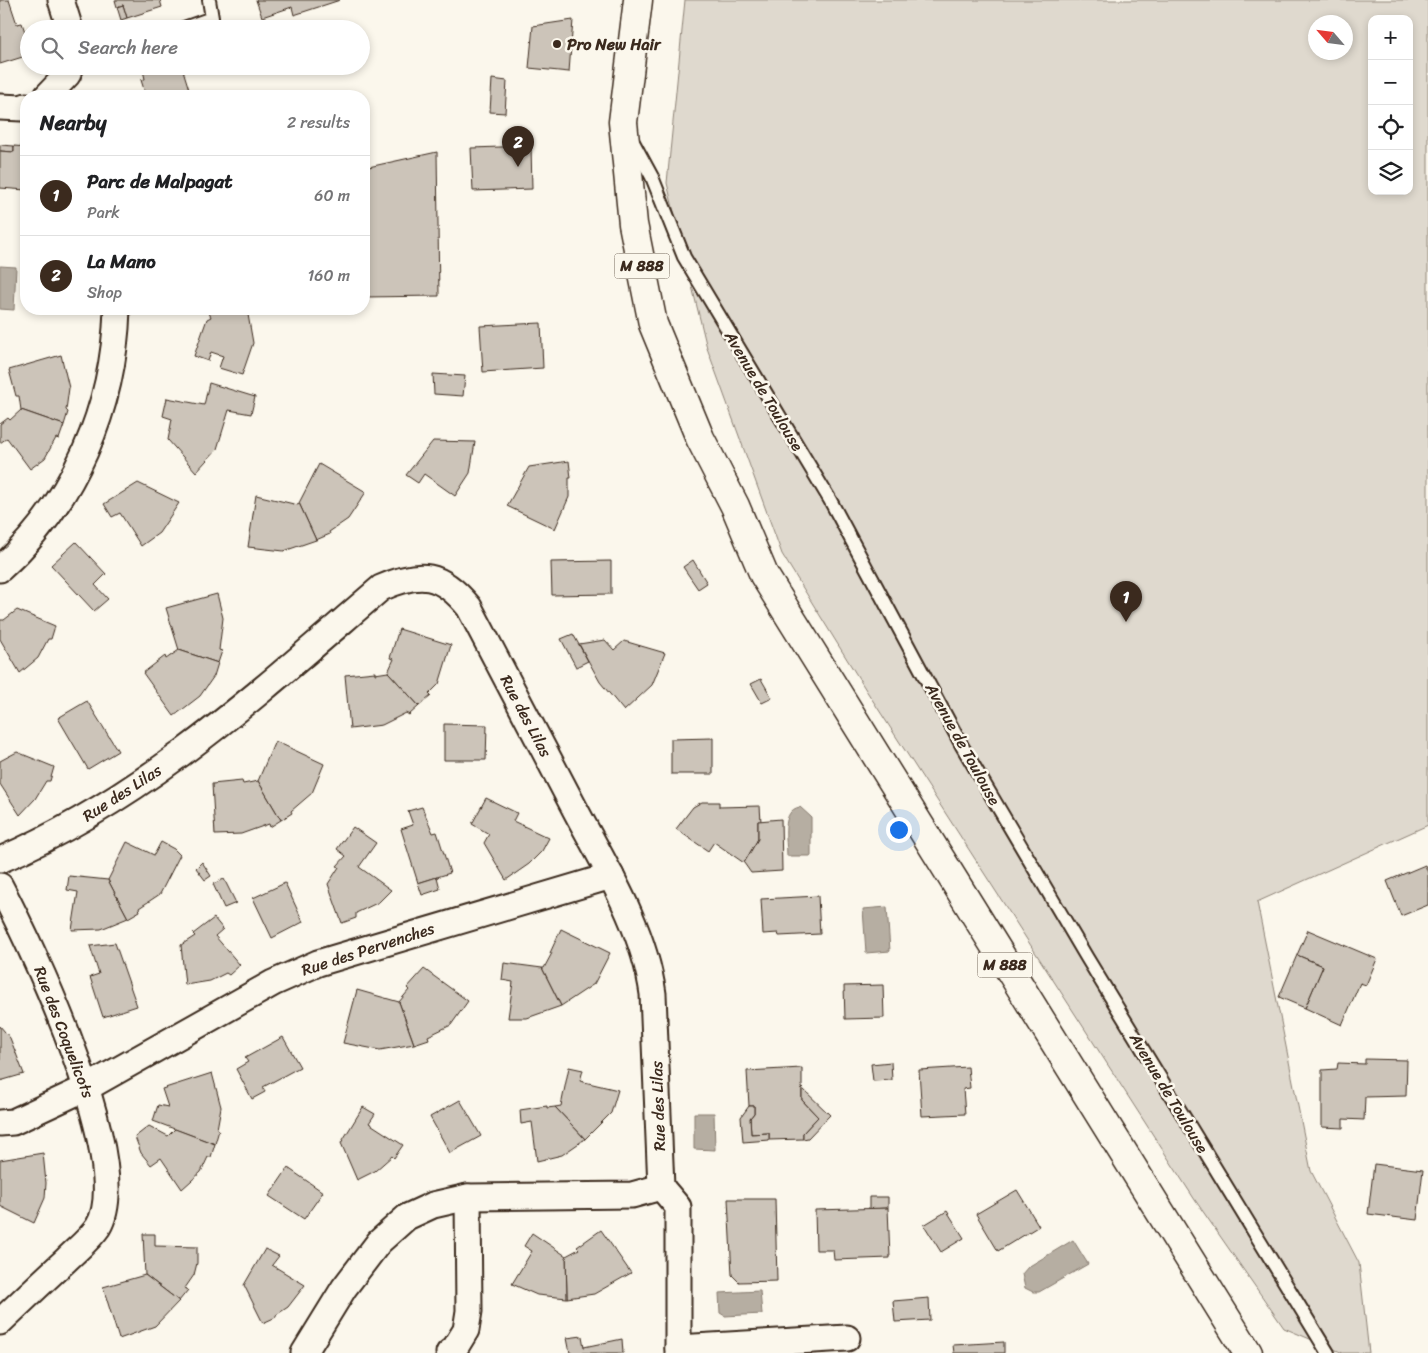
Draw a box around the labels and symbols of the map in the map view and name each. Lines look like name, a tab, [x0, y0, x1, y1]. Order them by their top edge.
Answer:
north arrow	[1308, 15, 1353, 60]
place label: Pro New Hair	[567, 30, 662, 59]
marker: Pro New Hair	[551, 38, 563, 50]
pin: 2	[502, 126, 534, 167]
road number: M 888	[614, 254, 670, 278]
street label: Avenue de Toulouse	[716, 324, 812, 457]
pin: 1	[1110, 581, 1142, 622]
street label: Rue des Lilas	[492, 669, 560, 763]
street label: Avenue de Toulouse	[917, 676, 1009, 811]
street label: Rue des Lilas	[76, 756, 168, 830]
your location	[886, 817, 912, 843]
street label: Rue des Pervenches	[298, 914, 439, 984]
road number: M 888	[978, 952, 1032, 978]
street label: Rue des Coquelicots	[25, 962, 103, 1103]
street label: Avenue de Toulouse	[1121, 1026, 1217, 1159]
street label: Rue des Lilas	[642, 1060, 674, 1152]

